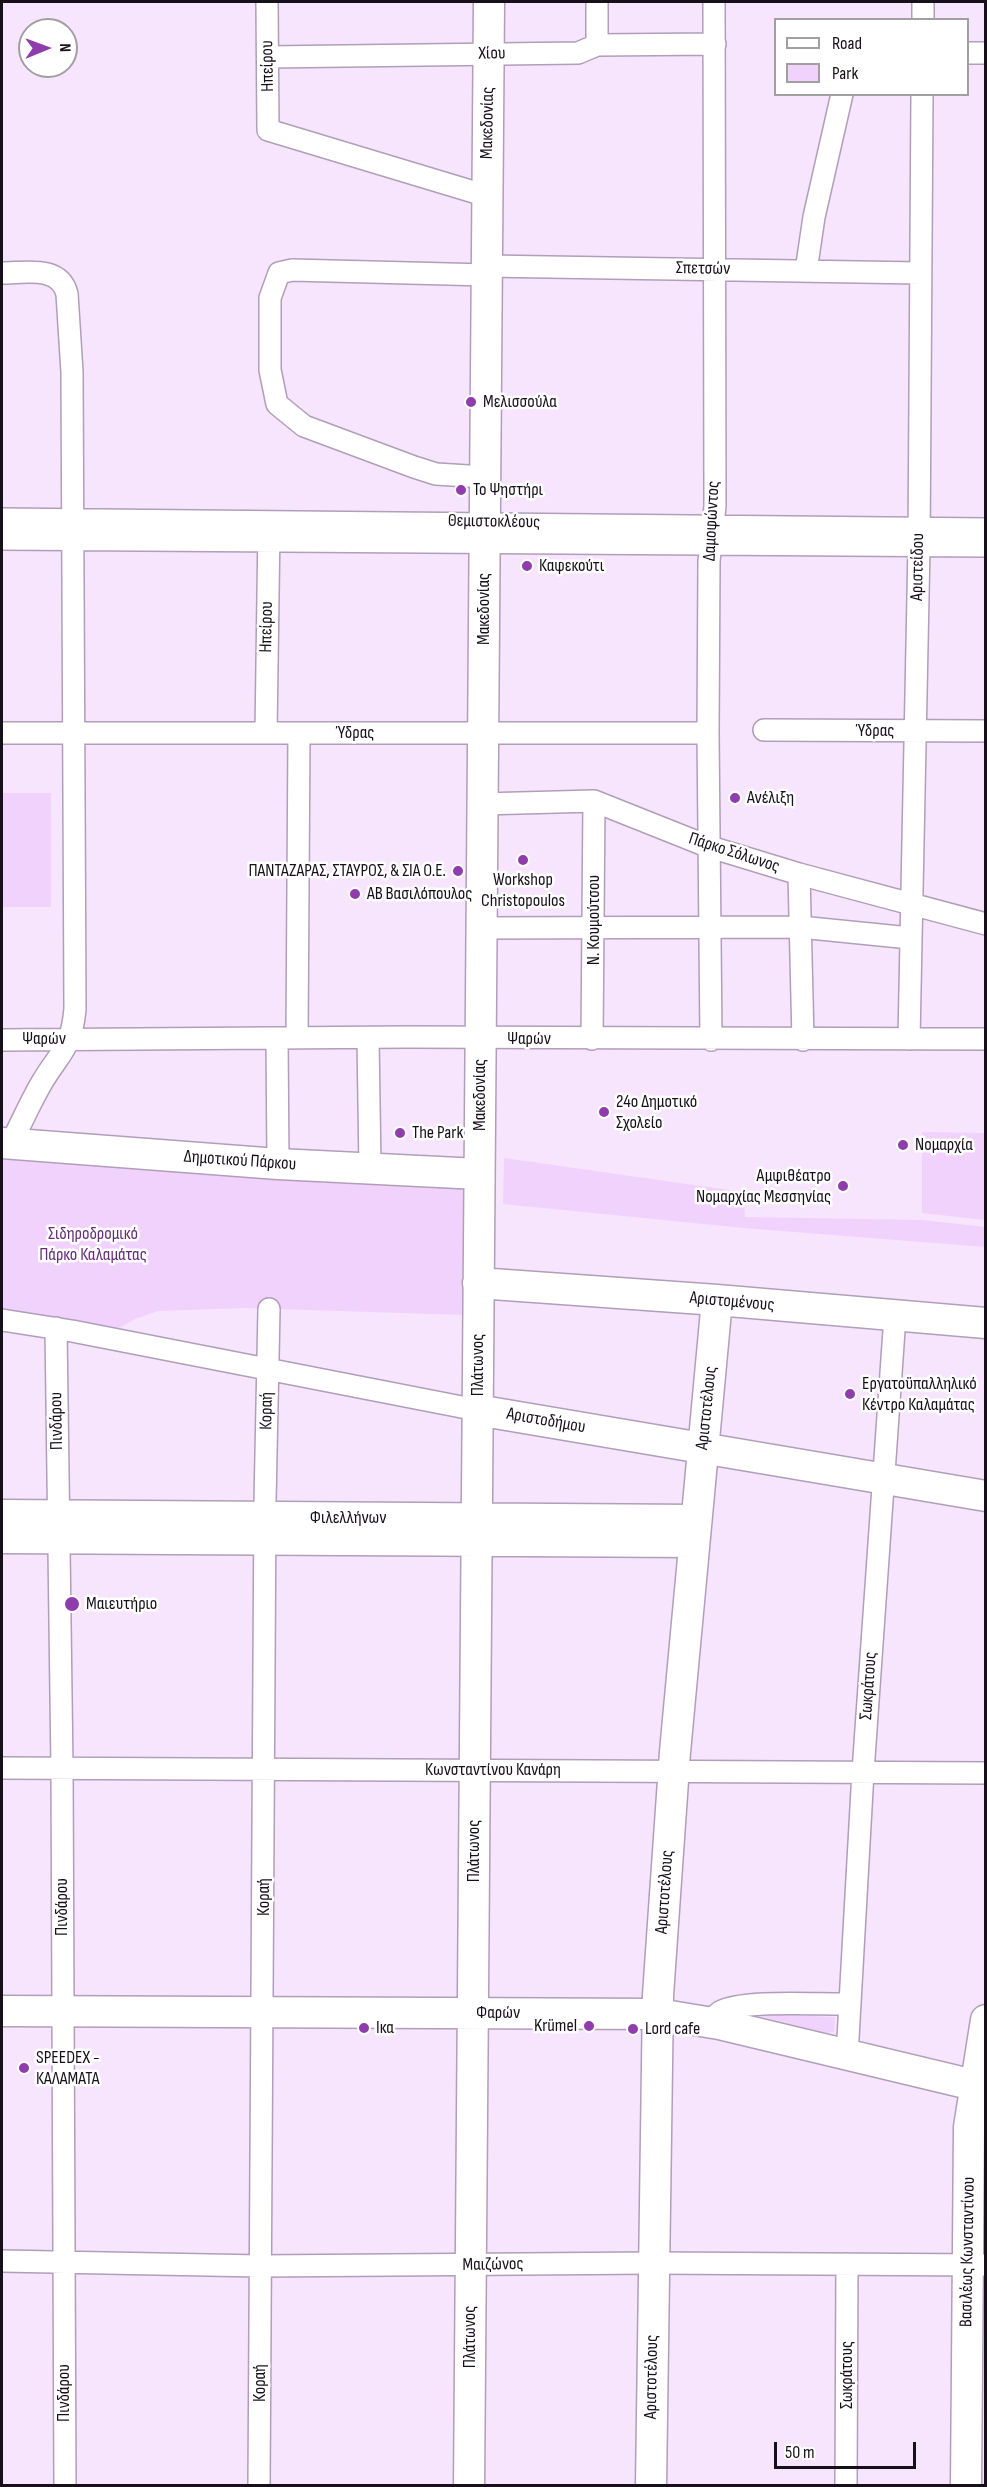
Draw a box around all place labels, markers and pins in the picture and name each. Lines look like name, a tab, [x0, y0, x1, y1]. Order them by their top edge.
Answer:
place label: Μελισσούλα	[483, 391, 557, 413]
marker: Μελισσούλα	[464, 395, 478, 409]
place label: Το Ψηστήρι	[473, 479, 543, 501]
marker: Το Ψηστήρι	[454, 483, 468, 497]
place label: Καφεκούτι	[539, 555, 604, 577]
marker: Καφεκούτι	[520, 559, 534, 573]
place label: Ανέλιξη	[747, 787, 794, 809]
marker: Ανέλιξη	[728, 791, 742, 805]
marker: Workshop Christopoulos	[516, 853, 530, 867]
place label: ΠΑΝΤΑΖΑΡΑΣ, ΣΤΑΥΡΟΣ, & ΣΙΑ Ο.Ε.	[248, 860, 446, 882]
marker: ΠΑΝΤΑΖΑΡΑΣ, ΣΤΑΥΡΟΣ, & ΣΙΑ Ο.Ε.	[451, 864, 465, 878]
place label: Workshop Christopoulos	[481, 869, 565, 912]
place label: ΑΒ Βασιλόπουλος	[367, 883, 472, 905]
marker: ΑΒ Βασιλόπουλος	[348, 887, 362, 901]
place label: 24ο Δημοτικό Σχολείο	[616, 1091, 697, 1134]
marker: 24ο Δημοτικό Σχολείο	[597, 1105, 611, 1119]
place label: The Park	[412, 1122, 463, 1144]
marker: The Park	[393, 1126, 407, 1140]
place label: Νομαρχία	[915, 1134, 973, 1156]
marker: Νομαρχία	[896, 1138, 910, 1152]
place label: Αμφιθέατρο Νομαρχίας Μεσσηνίας	[696, 1165, 831, 1208]
marker: Αμφιθέατρο Νομαρχίας Μεσσηνίας	[836, 1179, 850, 1193]
place label: Εργατοϋπαλληλικό Κέντρο Καλαμάτας	[862, 1373, 977, 1416]
marker: Εργατοϋπαλληλικό Κέντρο Καλαμάτας	[843, 1387, 857, 1401]
place label: Μαιευτήριο	[86, 1593, 157, 1615]
marker: Μαιευτήριο	[63, 1595, 81, 1613]
place label: Krümel	[534, 2015, 577, 2037]
place label: Ικα	[376, 2017, 394, 2039]
place label: Lord cafe	[645, 2018, 700, 2040]
marker: Krümel	[582, 2019, 596, 2033]
marker: Ικα	[357, 2021, 371, 2035]
marker: Lord cafe	[626, 2022, 640, 2036]
place label: SPEEDEX - ΚΑΛΑΜΑΤΑ	[36, 2047, 100, 2090]
marker: SPEEDEX - ΚΑΛΑΜΑΤΑ	[17, 2061, 31, 2075]

